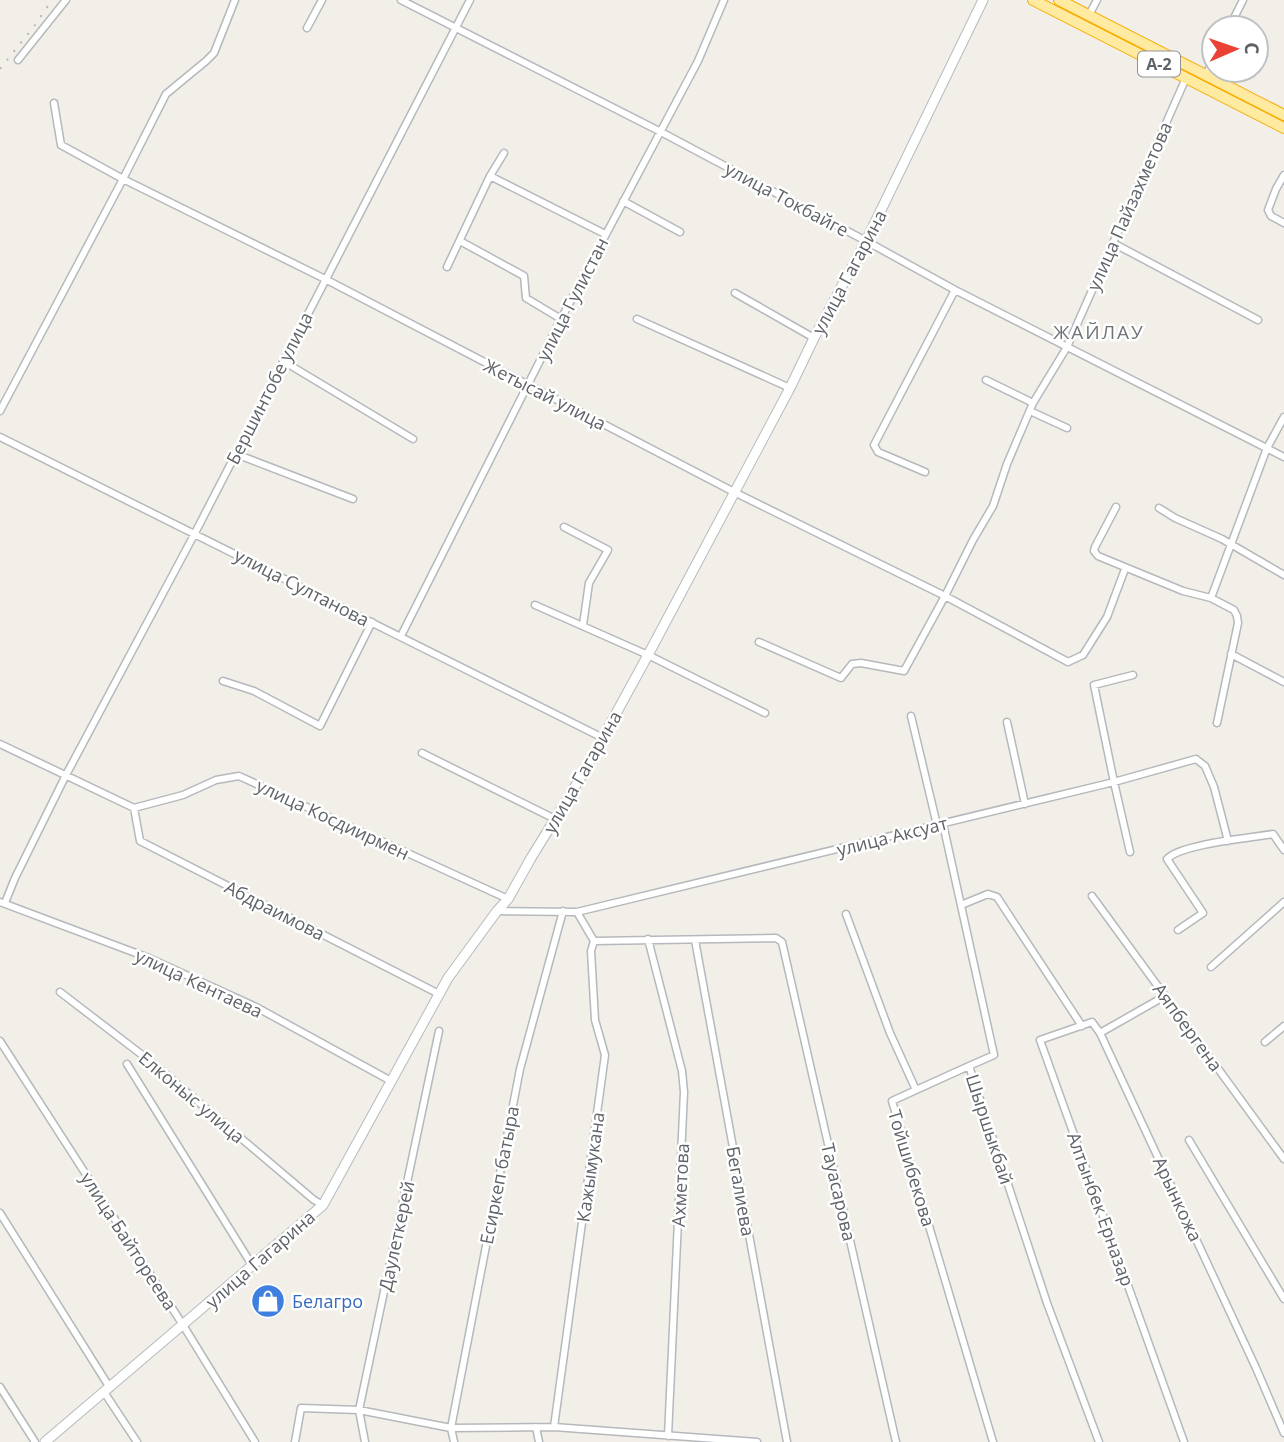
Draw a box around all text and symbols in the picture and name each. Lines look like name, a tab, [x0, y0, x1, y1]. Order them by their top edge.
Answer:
north arrow	[1200, 14, 1270, 84]
text: С	[1239, 42, 1265, 55]
road number: A-2	[1138, 52, 1180, 76]
street label: улица Пайзахметова	[1081, 118, 1177, 294]
street label: улица Токбайге	[721, 156, 853, 242]
street label: улица Гагарина	[806, 206, 892, 338]
street label: улица Гулистан	[531, 233, 613, 365]
street label: Бершинтобе улица	[220, 308, 318, 468]
district label: ЖАЙЛАУ	[1053, 319, 1145, 345]
street label: Жетысай улица	[480, 353, 610, 435]
street label: улица Султанова	[230, 543, 374, 631]
street label: улица Гагарина	[537, 706, 627, 838]
street label: улица Косдиирмен	[253, 773, 413, 865]
street label: улица Аксуат	[834, 811, 950, 861]
street label: Абдраимова	[221, 875, 329, 945]
street label: улица Кентаева	[131, 943, 267, 1023]
street label: Аяпбергена	[1148, 978, 1228, 1076]
street label: Елконыс улица	[134, 1046, 250, 1148]
street label: Шыршыкбай	[961, 1071, 1019, 1187]
street label: Есиркеп батыра	[474, 1104, 524, 1246]
street label: Тойшибекова	[883, 1107, 941, 1229]
street label: Кажымукана	[570, 1110, 610, 1224]
street label: Алтынбек Ерназар	[1062, 1129, 1140, 1289]
street label: Тауасарова	[816, 1141, 862, 1243]
street label: Ахметова	[666, 1143, 694, 1227]
street label: Бегалиева	[721, 1144, 761, 1238]
street label: Арынкожа	[1148, 1153, 1208, 1245]
street label: улица Байтореева	[75, 1167, 183, 1315]
street label: Даулеткерей	[373, 1179, 419, 1293]
street label: улица Гагарина	[200, 1205, 320, 1313]
shop icon: Белагро	[249, 1282, 287, 1320]
place label: Белагро	[292, 1289, 363, 1313]

